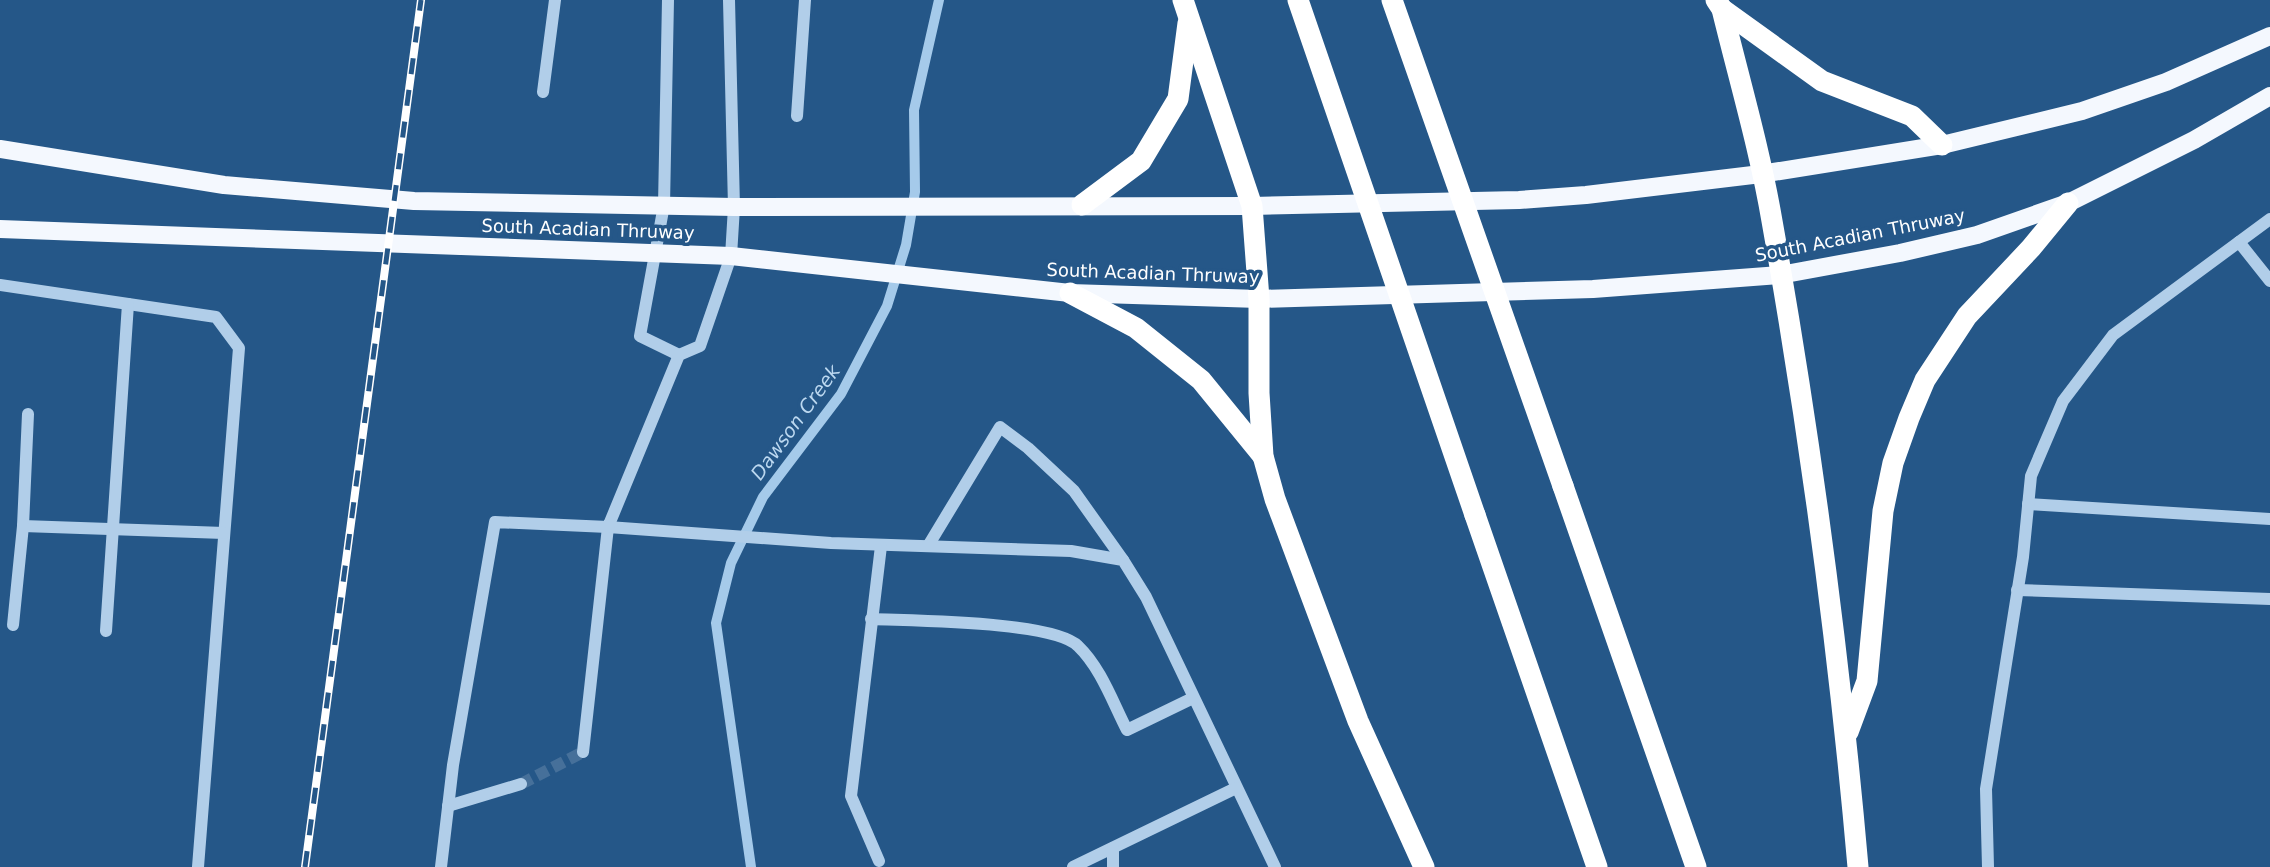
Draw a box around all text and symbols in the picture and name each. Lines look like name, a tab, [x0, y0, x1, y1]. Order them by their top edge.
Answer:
street label: South Acadian Thruway	[1753, 204, 1967, 266]
street label: South Acadian Thruway	[481, 215, 695, 243]
street label: South Acadian Thruway	[1046, 259, 1260, 287]
water label: Dawson Creek	[746, 359, 845, 484]

